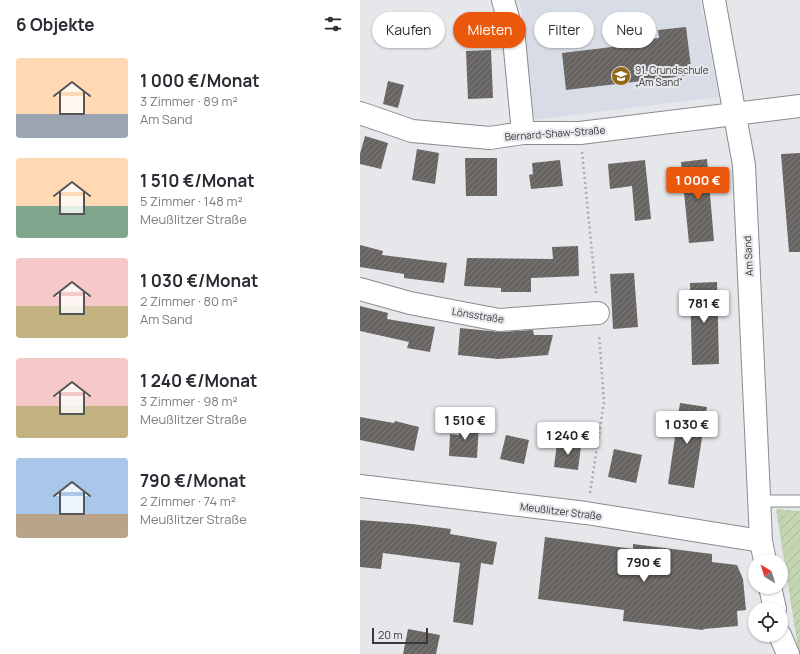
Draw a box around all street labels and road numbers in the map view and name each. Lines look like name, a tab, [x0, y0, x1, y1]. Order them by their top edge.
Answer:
street label: Bernard-Shaw-Straße	[504, 122, 606, 144]
street label: Am Sand	[740, 235, 756, 277]
street label: Lönsstraße	[451, 304, 505, 326]
street label: Meußlitzer Straße	[519, 499, 603, 523]

